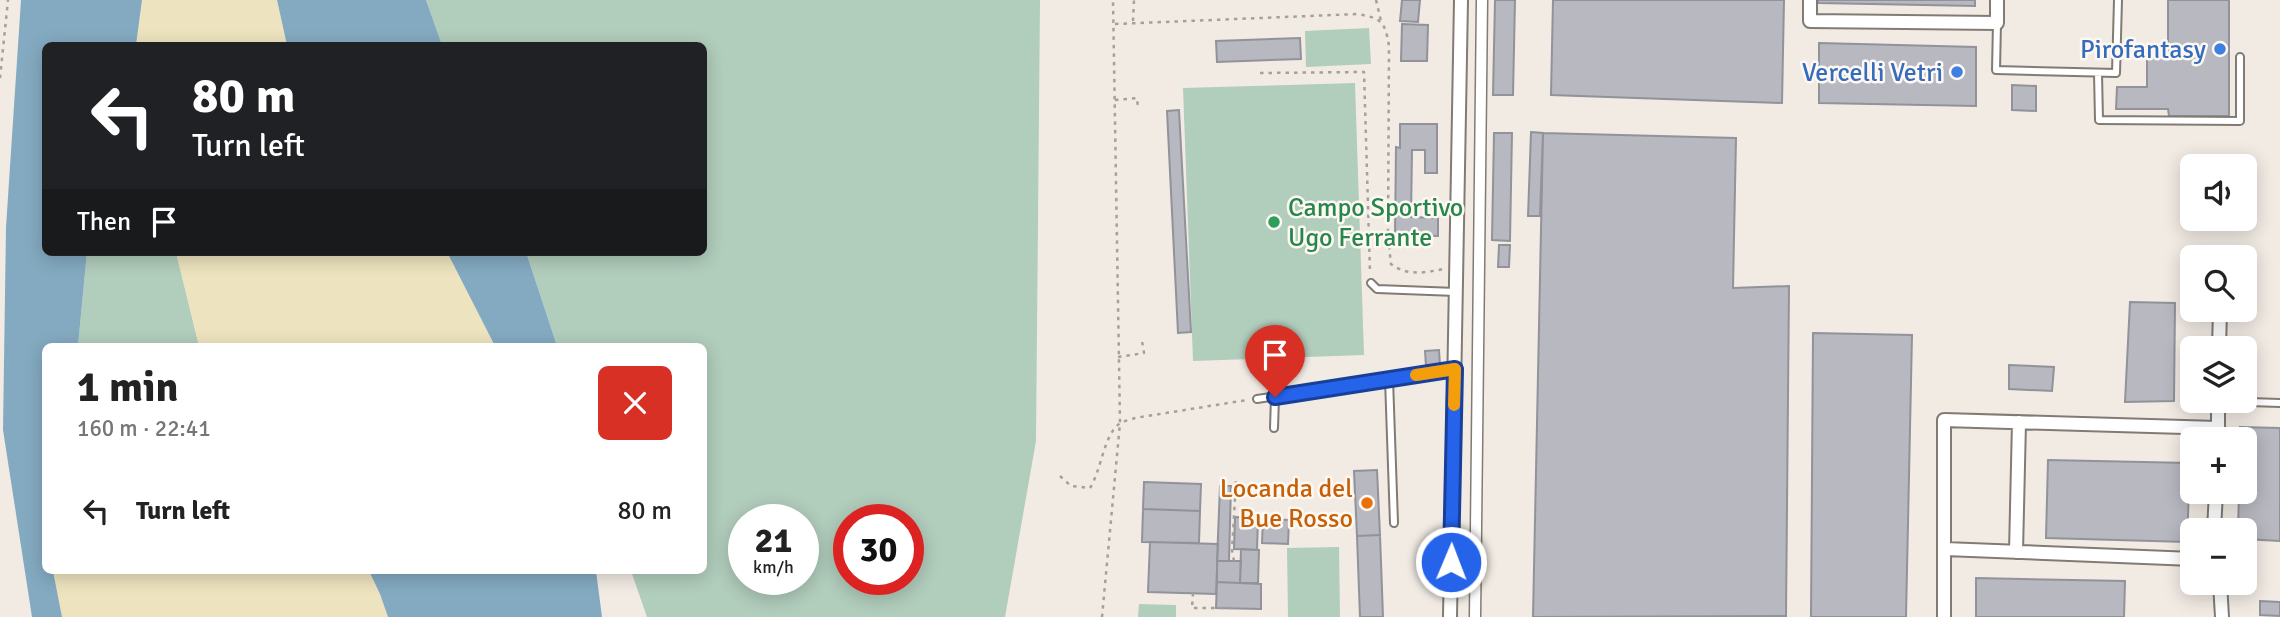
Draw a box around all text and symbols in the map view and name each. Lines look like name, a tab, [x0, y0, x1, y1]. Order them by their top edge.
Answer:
place label: Pirofantasy	[2080, 34, 2206, 66]
marker: Pirofantasy	[2212, 41, 2228, 57]
place label: Vercelli Vetri	[1802, 57, 1943, 89]
marker: Vercelli Vetri	[1949, 64, 1965, 80]
text: 80 m	[192, 66, 295, 126]
icon: left	[77, 70, 168, 161]
text: Turn left	[192, 126, 305, 165]
map controls	[2180, 154, 2257, 595]
button: sound	[2180, 154, 2257, 231]
place label: Campo Sportivo Ugo Ferrante	[1288, 192, 1463, 254]
icon: arrive	[145, 203, 183, 241]
text: Then	[77, 206, 131, 238]
marker: Campo Sportivo Ugo Ferrante	[1266, 214, 1282, 230]
button: search	[2180, 245, 2257, 322]
pin	[1245, 325, 1305, 397]
icon: arrive	[1256, 336, 1294, 374]
button: layers	[2180, 336, 2257, 413]
text: 1 min	[77, 362, 178, 413]
button: close	[598, 366, 672, 440]
text: 160 m · 22:41	[77, 414, 211, 443]
button: +	[2180, 427, 2257, 504]
place label: Locanda del Bue Rosso	[1220, 473, 1353, 535]
icon: left	[77, 492, 115, 530]
text: Turn left	[136, 495, 230, 527]
text: 80 m	[617, 495, 672, 527]
marker: Locanda del Bue Rosso	[1359, 495, 1375, 511]
speed limit sign: 30	[833, 504, 924, 595]
button: −	[2180, 518, 2257, 595]
text: 21	[755, 519, 792, 562]
position arrow	[1414, 525, 1488, 599]
text: km/h	[753, 556, 794, 578]

